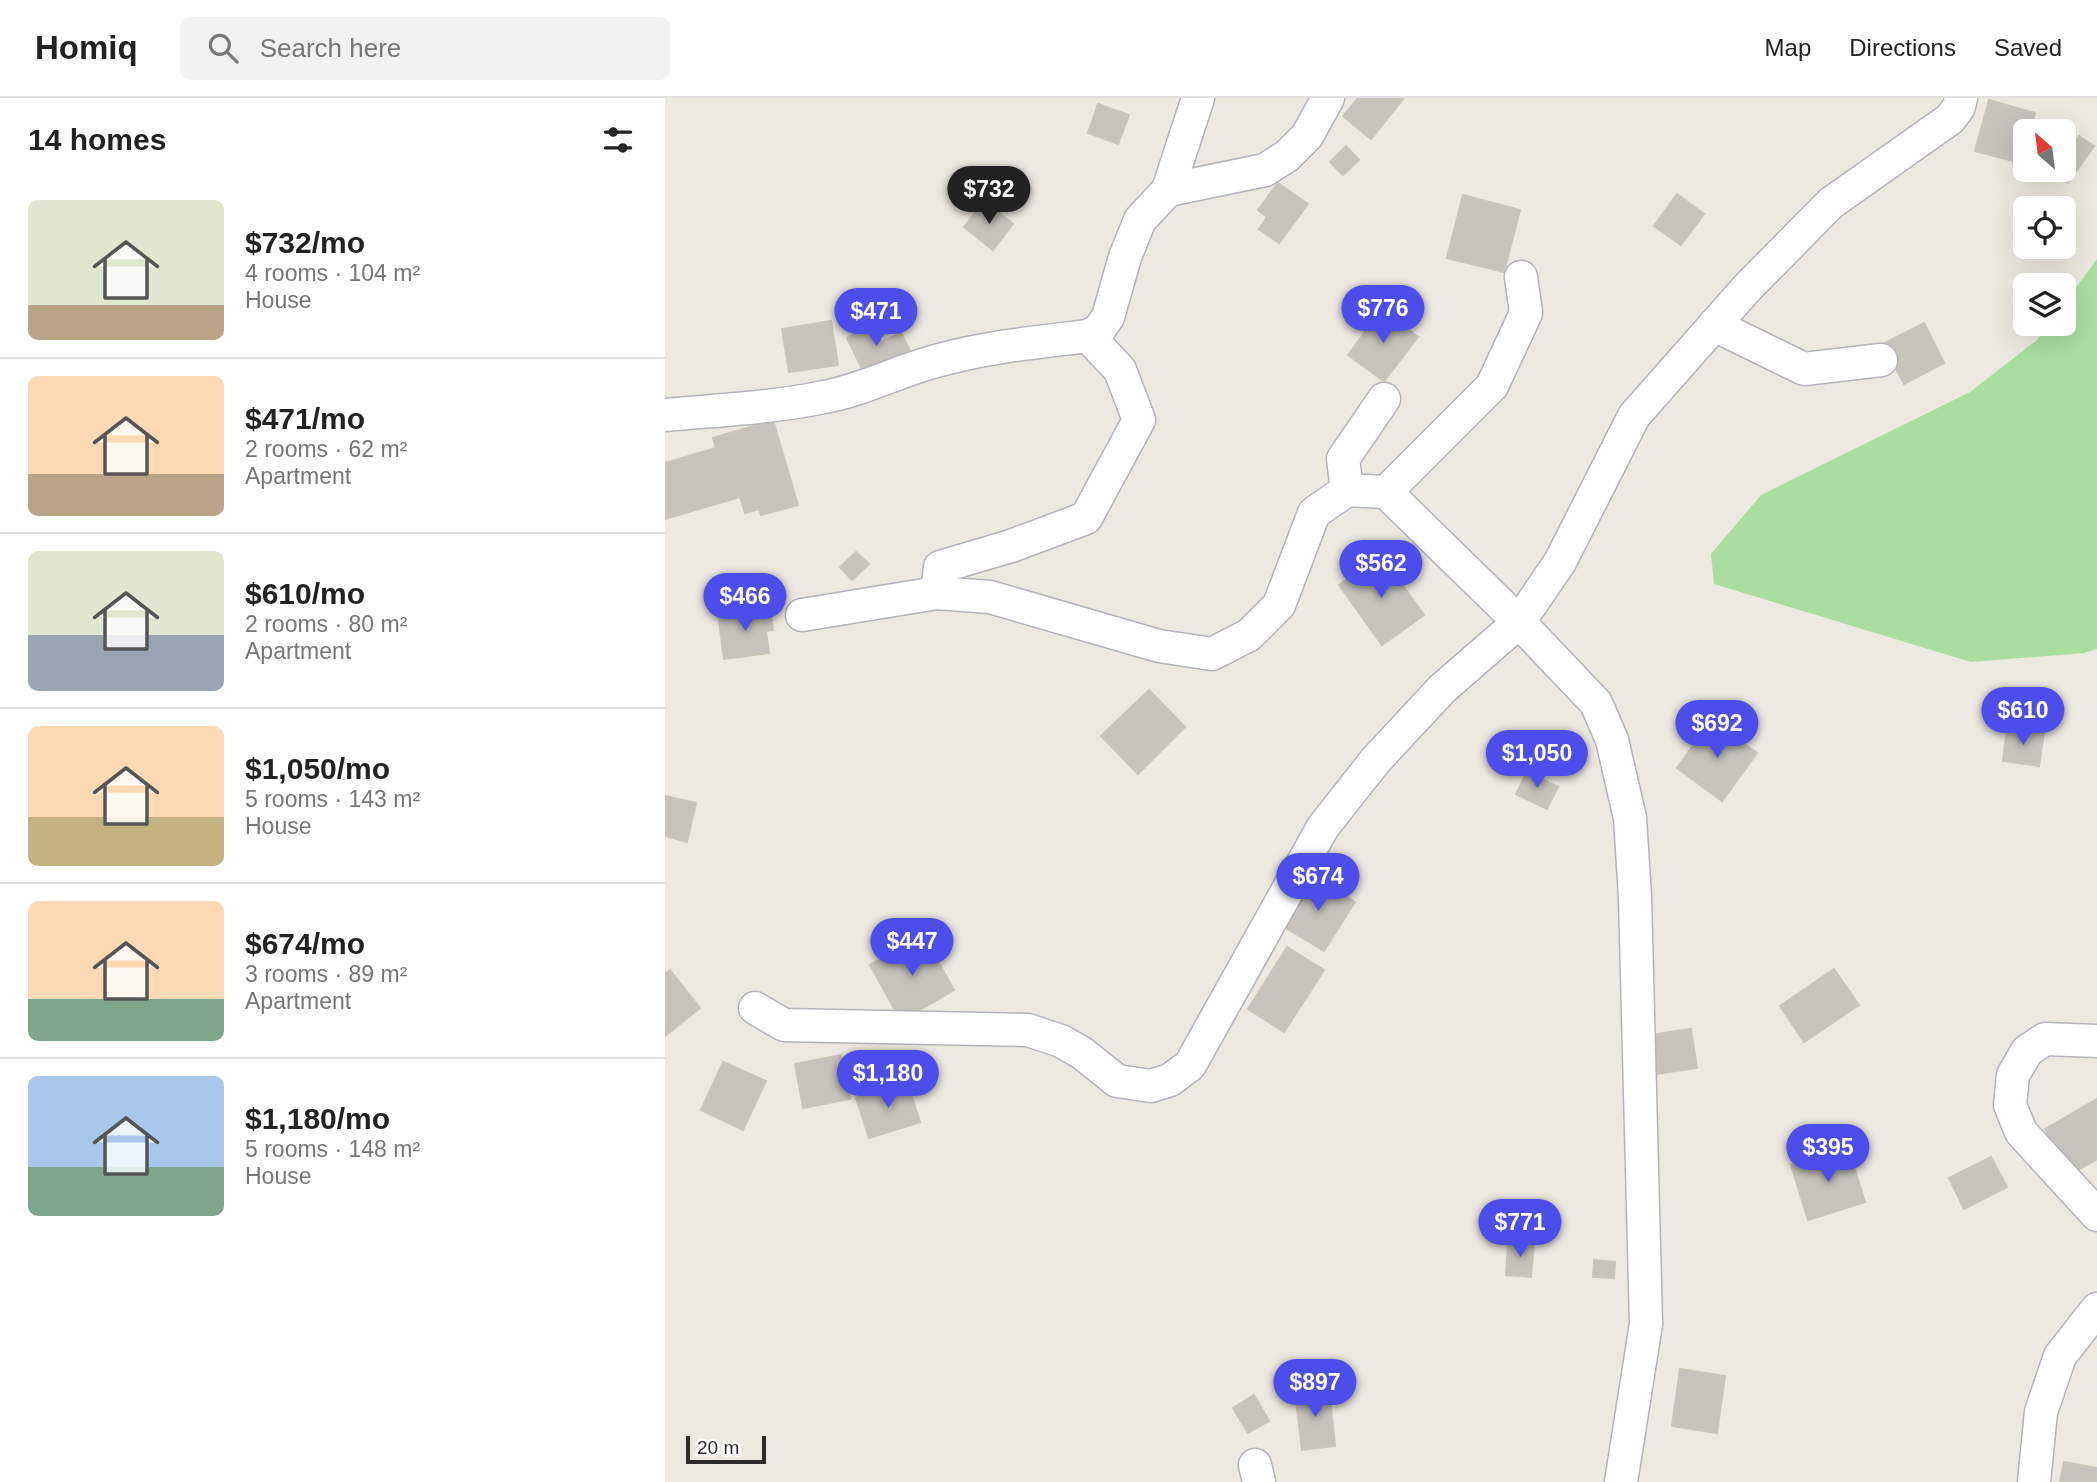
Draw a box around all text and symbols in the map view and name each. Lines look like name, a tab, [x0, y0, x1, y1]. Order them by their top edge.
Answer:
search box	[180, 17, 670, 80]
text: Homiq	[35, 29, 138, 66]
icon: search	[204, 29, 242, 67]
text: Search here	[260, 33, 401, 63]
text: Map	[1765, 34, 1811, 61]
text: Directions	[1849, 34, 1956, 61]
text: Saved	[1994, 34, 2062, 61]
north arrow	[2013, 119, 2075, 182]
map controls	[2013, 119, 2076, 336]
icon: filters	[599, 121, 637, 159]
text: 14 homes	[28, 123, 166, 156]
pin: $732	[948, 166, 1030, 226]
text: $732	[963, 176, 1015, 202]
button: locate	[2013, 196, 2076, 259]
text: $732/mo	[245, 226, 365, 259]
icon: home	[84, 228, 168, 312]
text: 4 rooms · 104 m²	[245, 260, 420, 286]
button: layers	[2013, 273, 2076, 336]
pin: $776	[1342, 286, 1424, 345]
text: House	[245, 287, 311, 313]
pin: $471	[835, 288, 917, 348]
text: $776	[1357, 295, 1409, 321]
text: $471	[850, 298, 902, 324]
text: $471/mo	[245, 402, 365, 435]
icon: home	[84, 404, 168, 488]
text: 2 rooms · 62 m²	[245, 436, 407, 462]
text: Apartment	[245, 463, 351, 489]
pin: $562	[1340, 540, 1422, 600]
text: $562	[1355, 550, 1407, 576]
pin: $466	[704, 574, 786, 633]
text: $610/mo	[245, 577, 365, 610]
icon: home	[84, 579, 168, 663]
text: $466	[719, 583, 771, 609]
text: 2 rooms · 80 m²	[245, 611, 407, 637]
text: Apartment	[245, 638, 351, 664]
pin: $610	[1982, 688, 2064, 747]
text: $610	[1997, 697, 2049, 723]
pin: $692	[1676, 700, 1758, 760]
text: $692	[1691, 710, 1743, 736]
pin: $1,050	[1480, 730, 1594, 790]
text: $1,050	[1502, 740, 1572, 766]
text: $1,050/mo	[245, 752, 390, 785]
icon: home	[84, 754, 168, 838]
text: 5 rooms · 143 m²	[245, 786, 420, 812]
text: House	[245, 813, 311, 839]
pin: $674	[1277, 854, 1359, 913]
text: $674	[1292, 863, 1344, 889]
pin: $447	[871, 918, 953, 978]
text: $674/mo	[245, 927, 365, 960]
text: $447	[886, 928, 938, 954]
icon: home	[84, 929, 168, 1013]
text: 3 rooms · 89 m²	[245, 961, 407, 987]
text: Apartment	[245, 988, 351, 1014]
pin: $1,180	[831, 1051, 945, 1110]
text: $1,180	[853, 1060, 923, 1086]
text: $1,180/mo	[245, 1102, 390, 1135]
icon: home	[84, 1104, 168, 1188]
pin: $395	[1787, 1124, 1869, 1184]
text: $395	[1802, 1134, 1854, 1160]
text: 5 rooms · 148 m²	[245, 1136, 420, 1162]
text: House	[245, 1163, 311, 1189]
pin: $771	[1479, 1200, 1561, 1259]
text: $771	[1494, 1209, 1546, 1235]
pin: $897	[1274, 1360, 1356, 1419]
text: $897	[1289, 1369, 1341, 1395]
scale bar	[686, 1433, 767, 1465]
text: 20 m	[697, 1437, 739, 1458]

